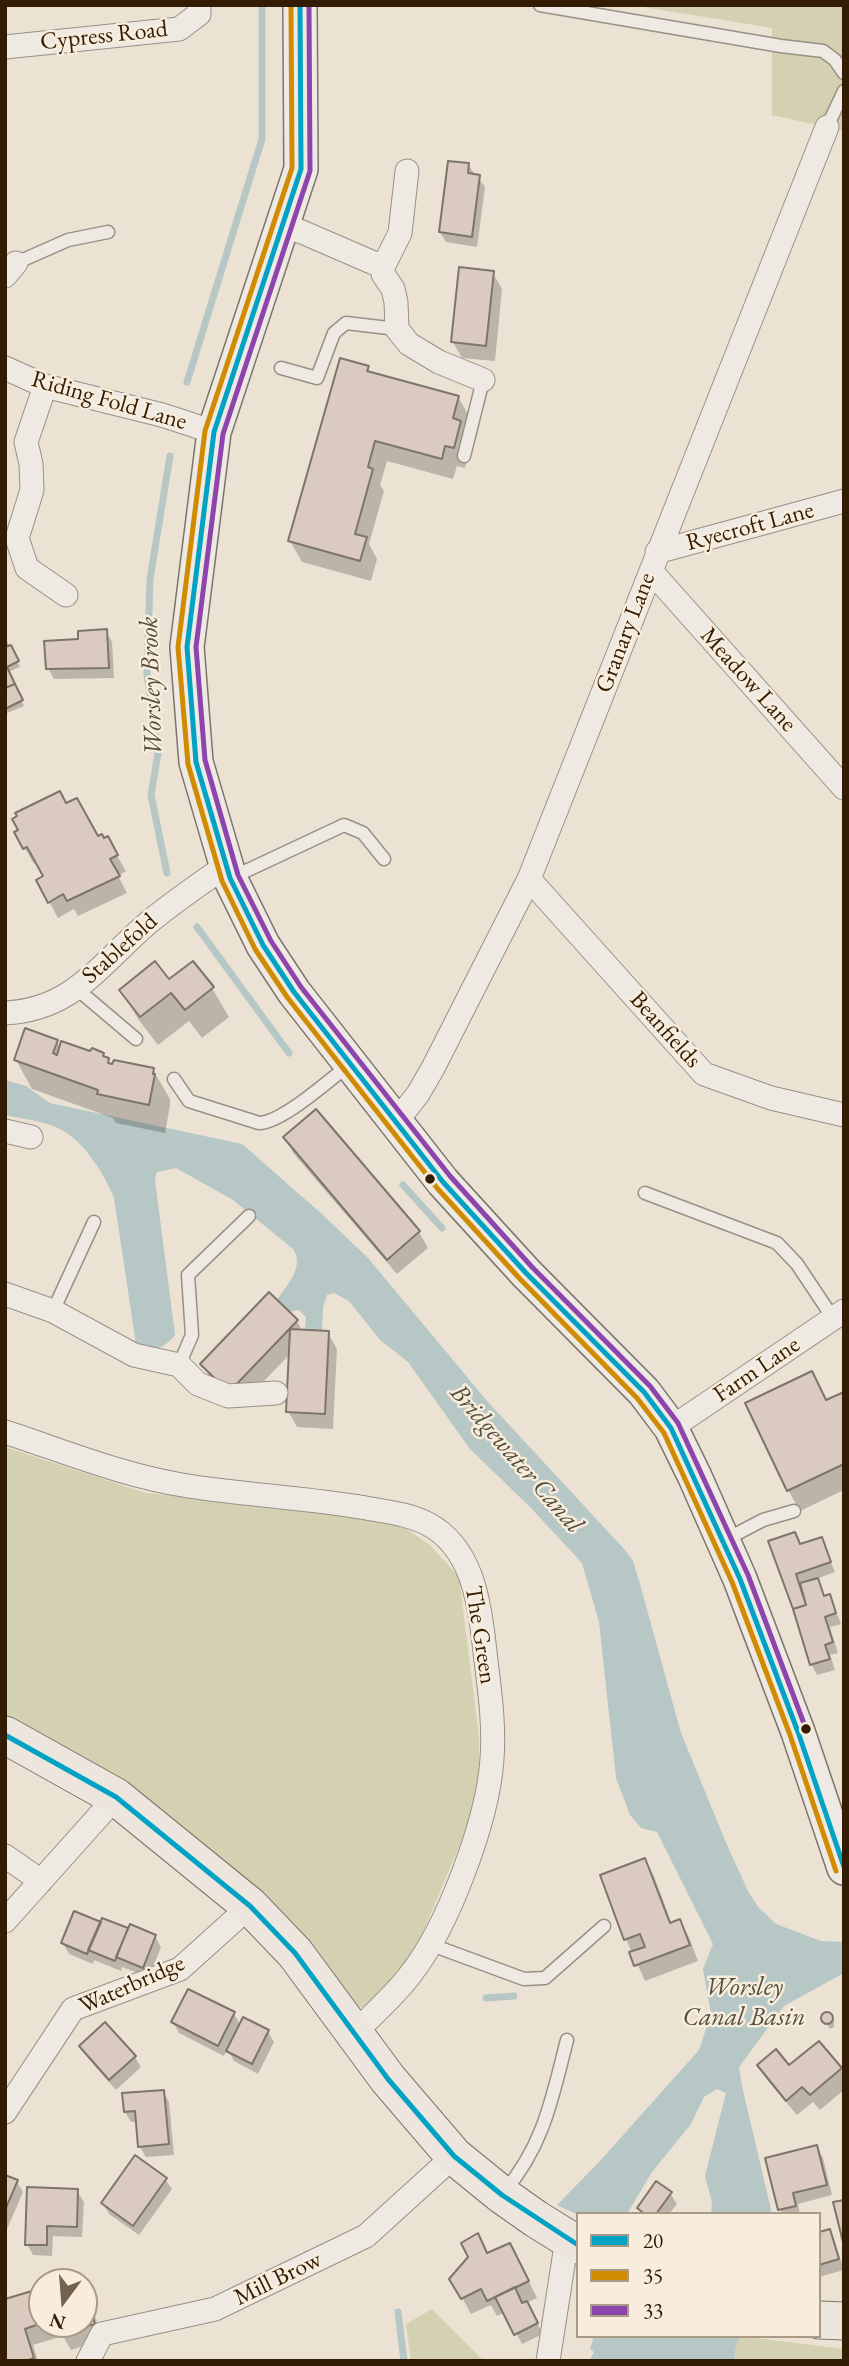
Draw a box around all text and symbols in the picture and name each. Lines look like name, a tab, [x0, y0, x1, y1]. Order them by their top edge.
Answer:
street label: Cypress Road	[39, 15, 169, 57]
street label: Riding Fold Lane	[28, 365, 190, 437]
street label: Ryecroft Lane	[683, 496, 817, 558]
street label: Granary Lane	[590, 569, 662, 697]
water label: Worsley Brook	[134, 616, 170, 756]
street label: Meadow Lane	[694, 622, 802, 738]
street label: Stablefold	[76, 908, 164, 990]
street label: Beanfields	[623, 986, 707, 1074]
unlabelled marker	[423, 1172, 437, 1186]
street label: Farm Lane	[708, 1331, 806, 1409]
water label: Bridgewater Canal	[443, 1378, 589, 1540]
street label: The Green	[458, 1584, 502, 1686]
unlabelled marker	[799, 1722, 813, 1736]
street label: Waterbridge	[75, 1949, 189, 2021]
water label: Worsley Canal Basin	[682, 1972, 806, 2034]
legend	[576, 2212, 821, 2338]
text: 20	[643, 2227, 663, 2254]
street label: Mill Brow	[229, 2245, 327, 2313]
text: 35	[643, 2262, 663, 2289]
north arrow	[28, 2268, 98, 2338]
text: 33	[643, 2297, 663, 2324]
text: N	[47, 2308, 68, 2336]

